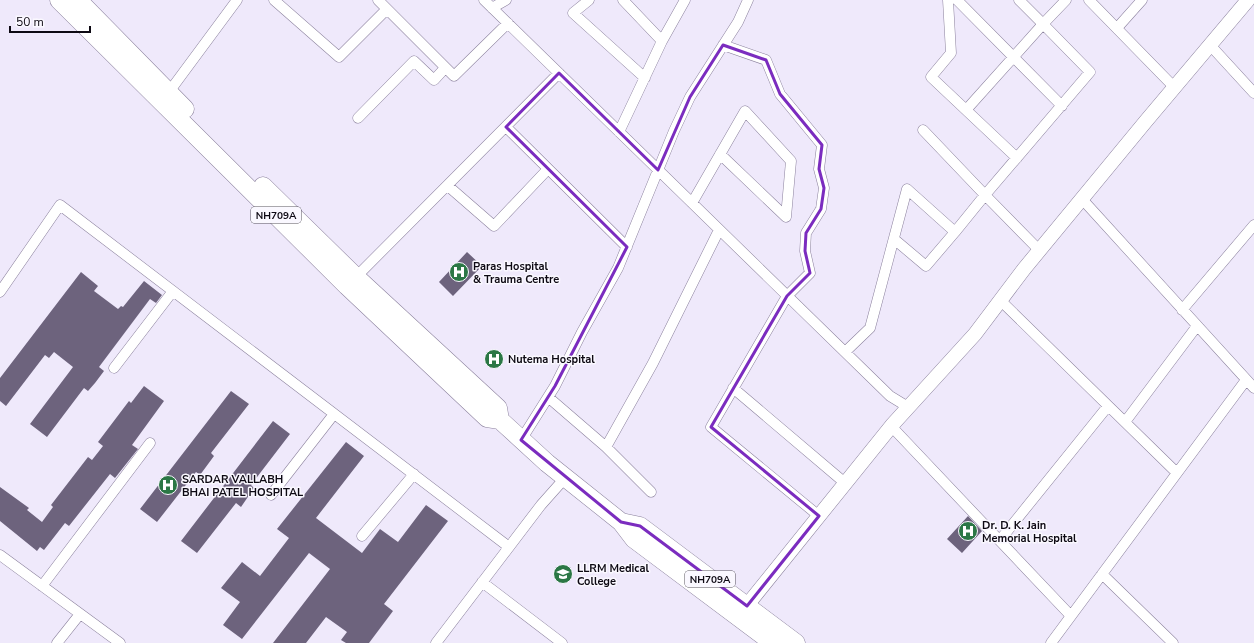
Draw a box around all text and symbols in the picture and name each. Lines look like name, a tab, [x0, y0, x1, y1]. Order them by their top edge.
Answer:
scale bar	[10, 8, 90, 34]
text: 50 m	[16, 14, 44, 30]
road number: NH709A	[251, 207, 301, 223]
place label: Paras Hospital & Trauma Centre	[473, 259, 559, 287]
hospital icon: Paras Hospital & Trauma Centre	[448, 261, 470, 283]
hospital icon: Nutema Hospital	[483, 348, 505, 370]
place label: Nutema Hospital	[508, 352, 595, 367]
place label: SARDAR VALLABH BHAI PATEL HOSPITAL	[182, 472, 303, 500]
hospital icon: SARDAR VALLABH BHAI PATEL HOSPITAL	[157, 474, 179, 496]
place label: Dr. D. K. Jain Memorial Hospital	[982, 518, 1077, 546]
hospital icon: Dr. D. K. Jain Memorial Hospital	[957, 520, 979, 542]
place label: LLRM Medical College	[577, 561, 650, 589]
school or university icon: LLRM Medical College	[552, 563, 574, 585]
road number: NH709A	[685, 571, 735, 587]

